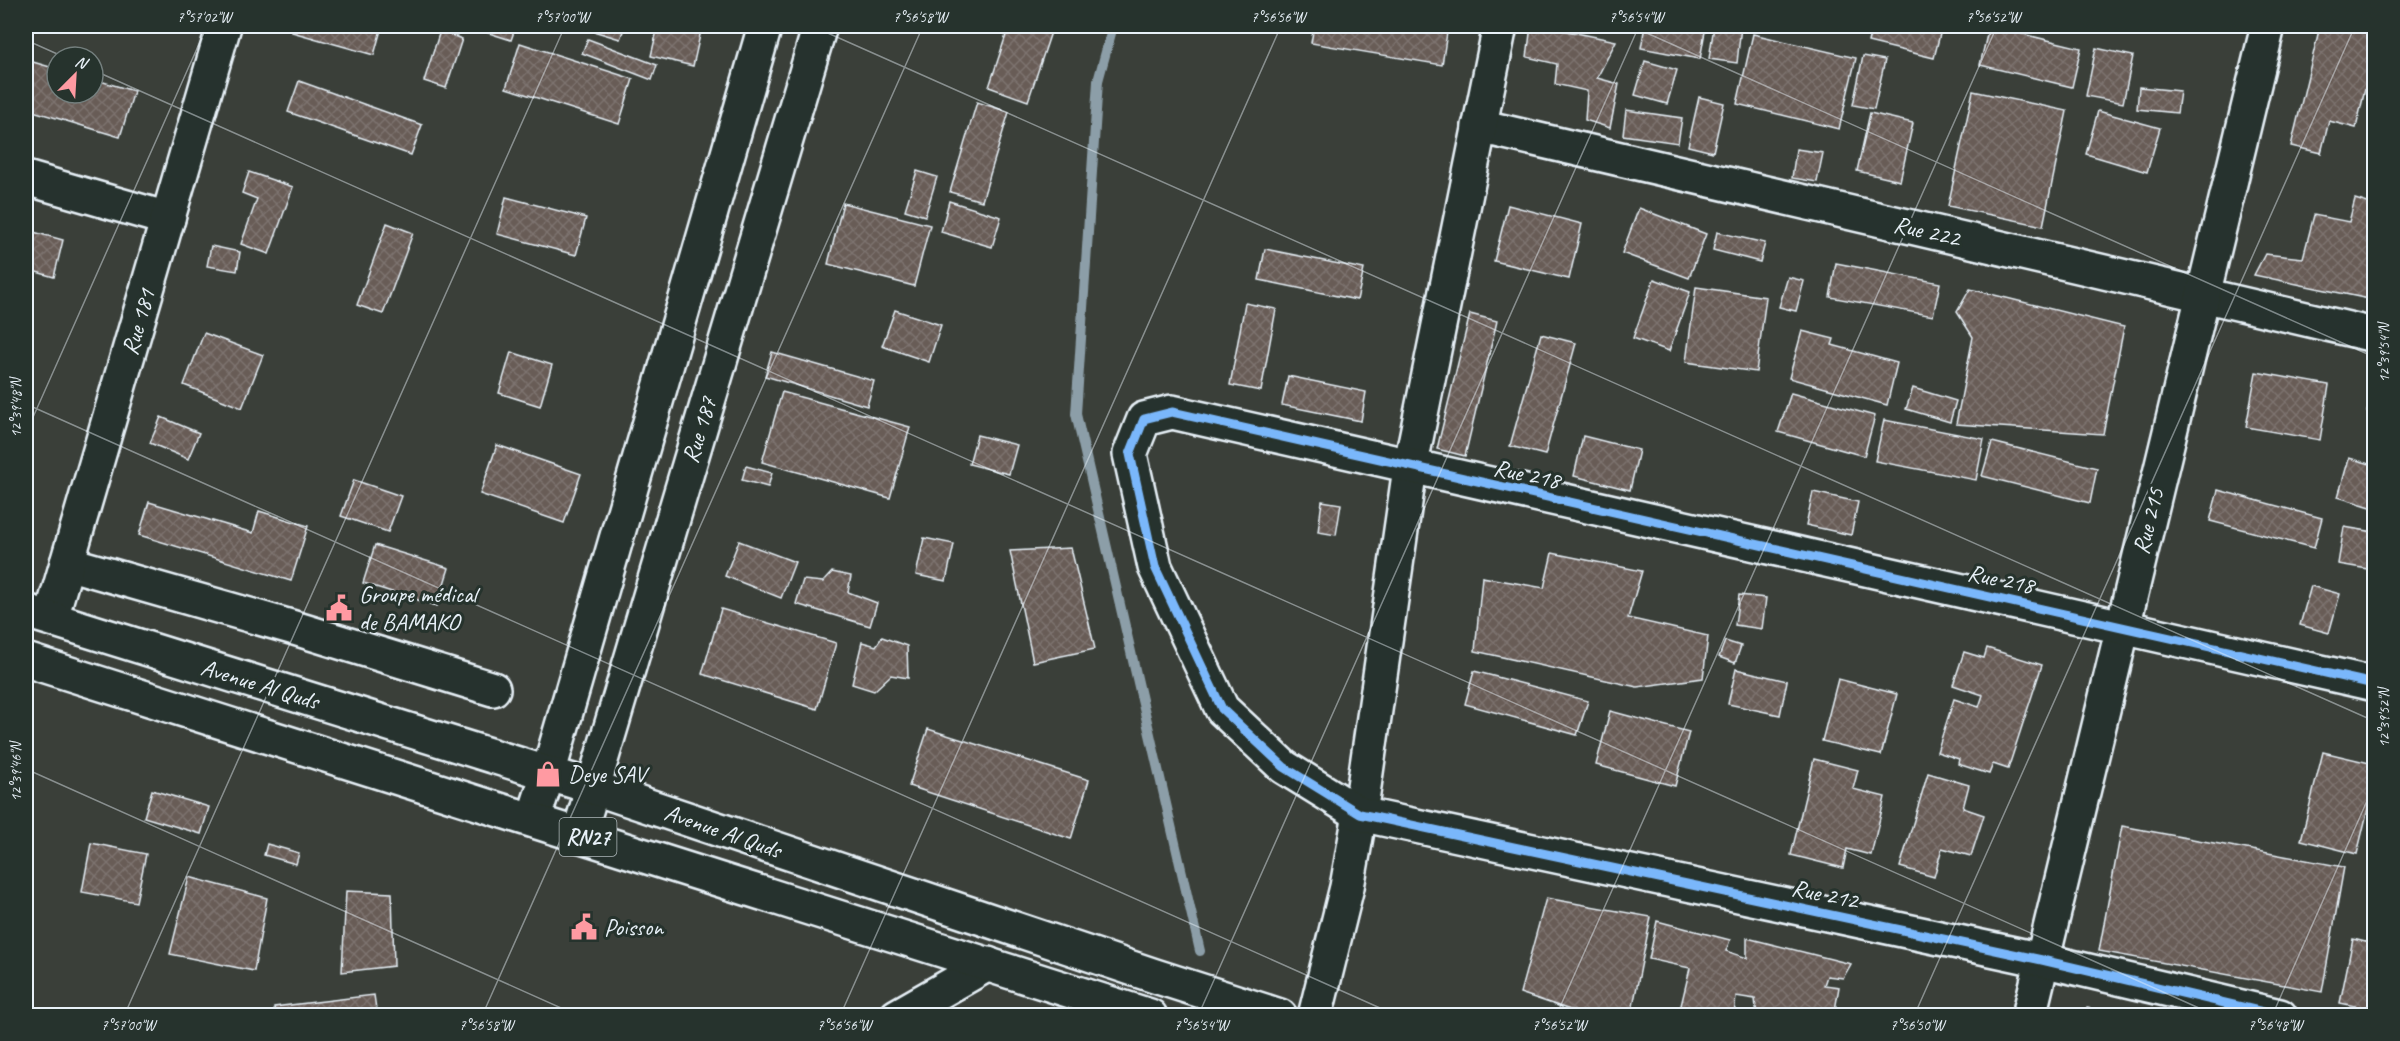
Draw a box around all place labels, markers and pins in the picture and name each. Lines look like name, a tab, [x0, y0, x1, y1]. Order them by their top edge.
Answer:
place label: Groupe médical de BAMAKO	[359, 579, 481, 637]
public building icon: Groupe médical de BAMAKO	[324, 593, 354, 623]
shop icon: Deye SAV	[533, 759, 563, 789]
place label: Deye SAV	[568, 759, 650, 789]
public building icon: Poisson	[569, 912, 599, 942]
place label: Poisson	[604, 912, 664, 942]

